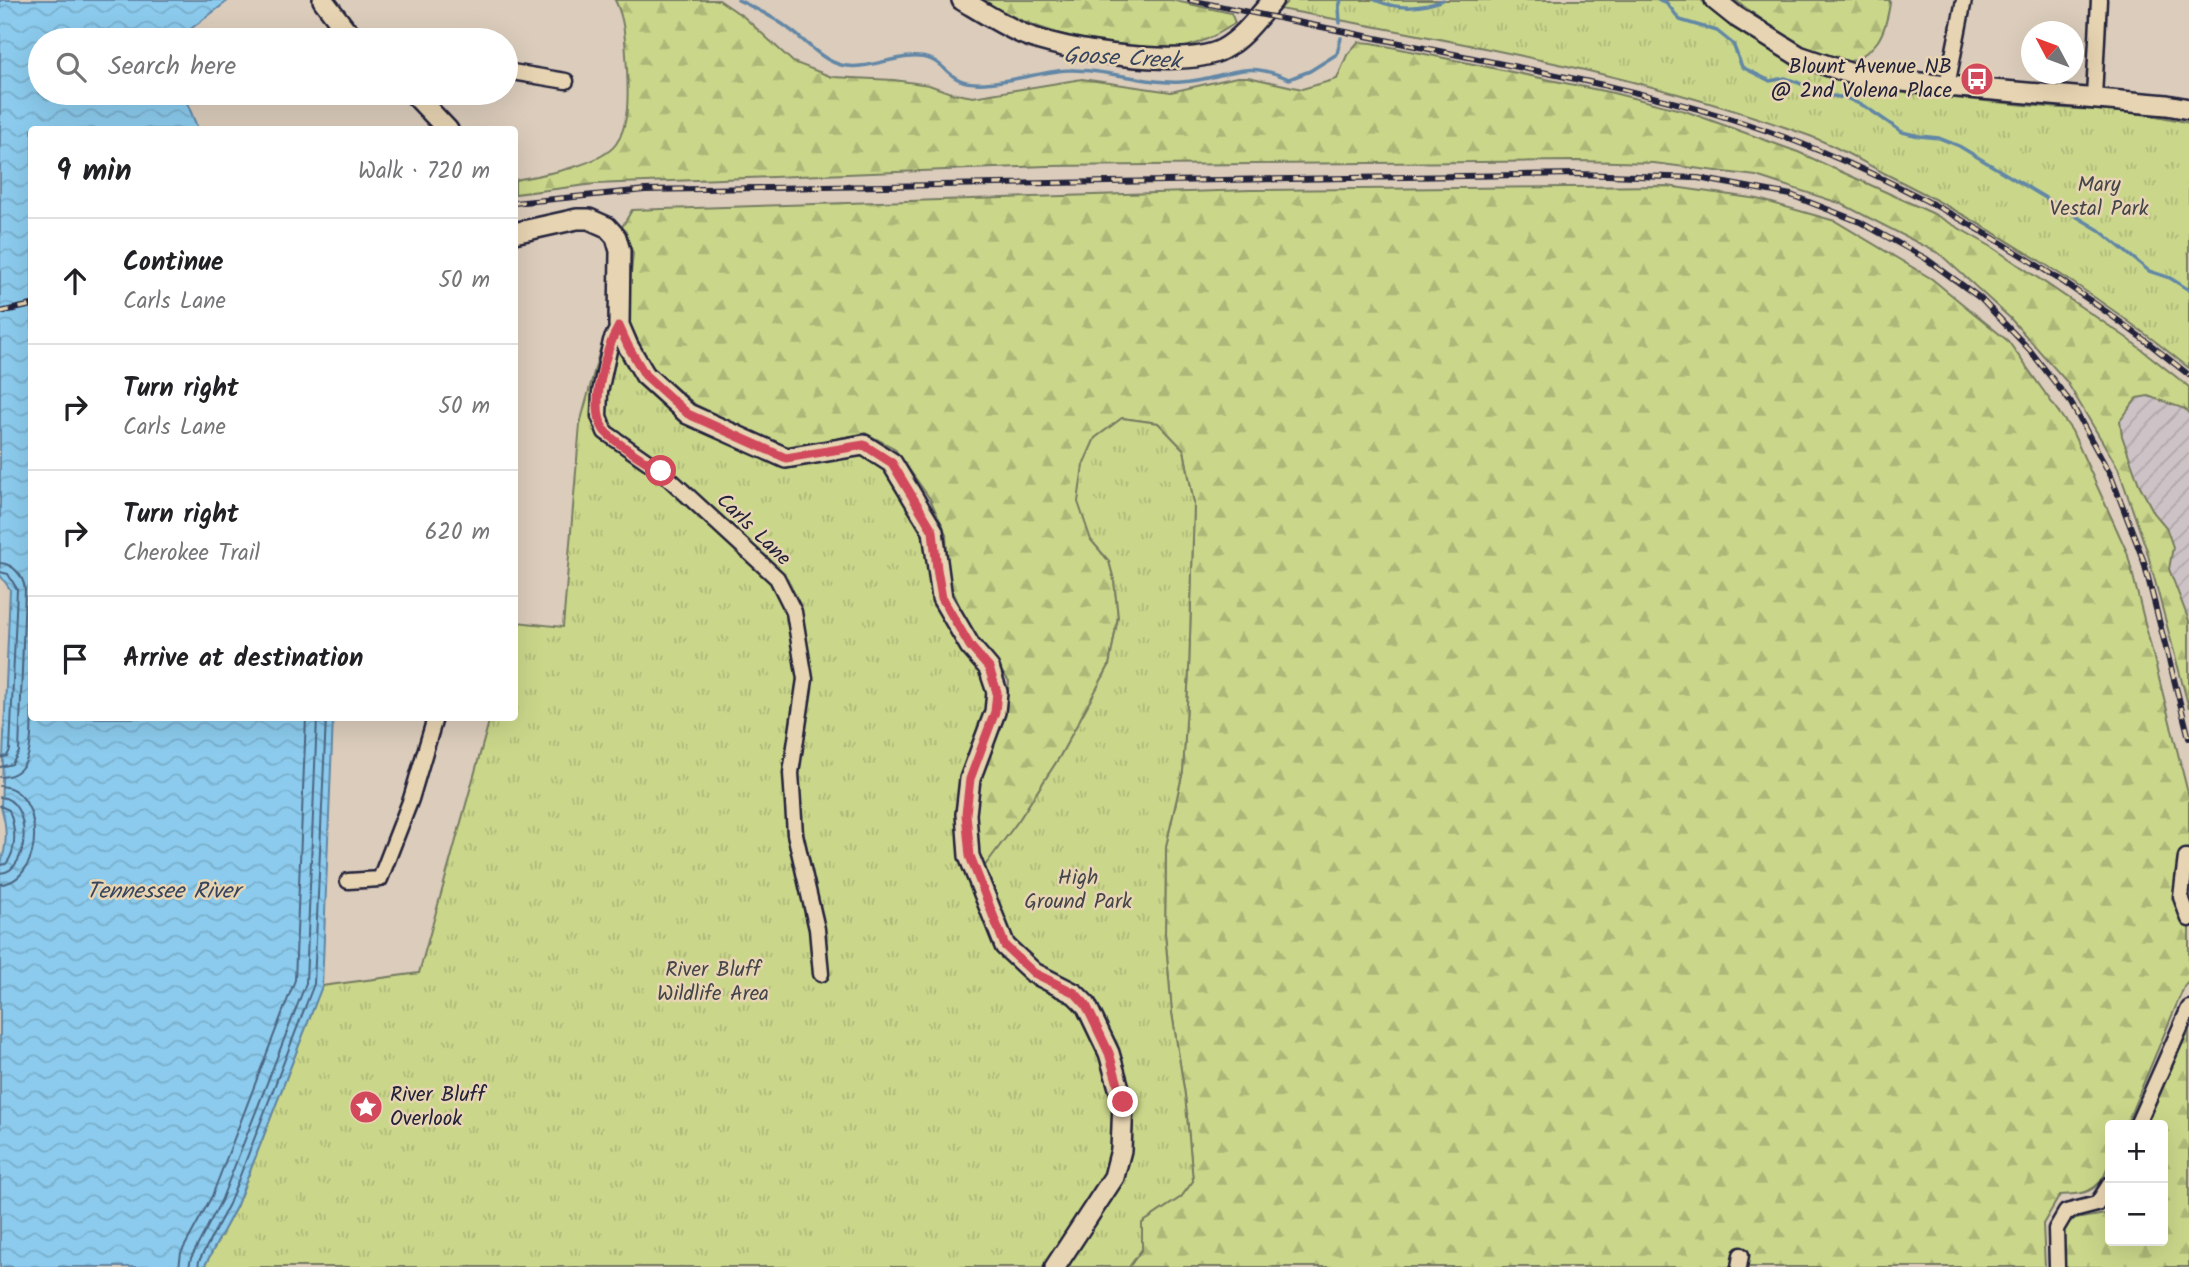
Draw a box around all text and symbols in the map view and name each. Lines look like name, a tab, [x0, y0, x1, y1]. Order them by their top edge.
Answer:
north arrow	[2021, 21, 2084, 84]
search box	[28, 28, 518, 105]
water label: Goose Creek	[1063, 38, 1185, 80]
text: Search here	[108, 46, 236, 88]
icon: search	[52, 48, 90, 86]
place label: Blount Avenue NB @ 2nd Volena Place	[1771, 51, 1953, 108]
bus stop icon: Blount Avenue NB @ 2nd Volena Place	[1958, 60, 1996, 98]
text: 9 min	[56, 148, 132, 196]
text: Walk · 720 m	[358, 154, 490, 190]
park label: Mary Vestal Park	[2049, 169, 2149, 226]
text: Continue	[123, 242, 224, 284]
icon: ahead	[56, 262, 94, 300]
text: 50 m	[439, 263, 490, 299]
text: Carls Lane	[123, 284, 226, 320]
text: Turn right	[123, 368, 239, 410]
icon: right	[56, 388, 94, 426]
text: 50 m	[439, 389, 490, 425]
text: Carls Lane	[123, 410, 226, 446]
route start	[645, 455, 676, 486]
street label: Carls Lane	[708, 486, 799, 575]
text: Turn right	[123, 494, 239, 536]
icon: right	[56, 514, 94, 552]
text: 620 m	[425, 515, 490, 551]
text: Cherokee Trail	[123, 536, 260, 572]
text: Arrive at destination	[123, 638, 363, 680]
icon: arrive	[56, 640, 94, 678]
park label: High Ground Park	[1024, 862, 1132, 919]
water label: Tennessee River	[86, 874, 244, 910]
park label: River Bluff Wildlife Area	[657, 954, 769, 1011]
place label: River Bluff Overlook	[390, 1079, 487, 1136]
route end	[1107, 1086, 1138, 1117]
place icon: River Bluff Overlook	[347, 1088, 385, 1126]
map controls	[2105, 1120, 2168, 1246]
button: +	[2105, 1120, 2168, 1183]
button: −	[2105, 1183, 2168, 1246]

